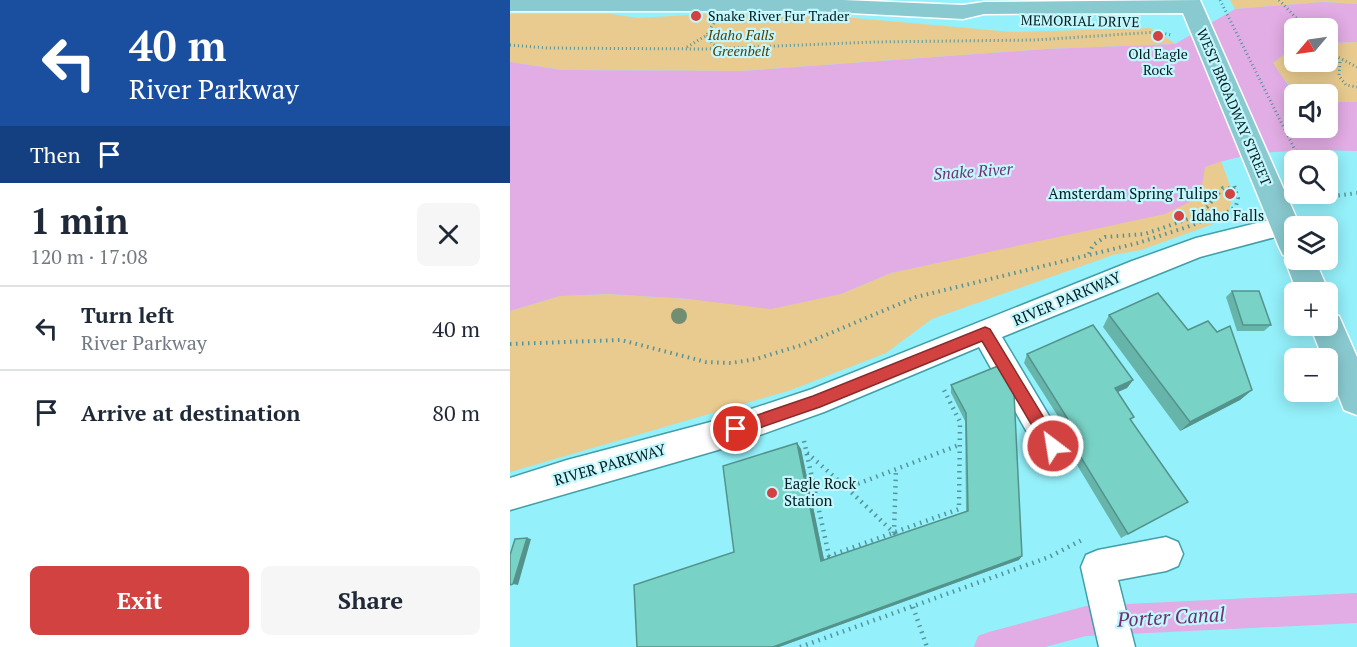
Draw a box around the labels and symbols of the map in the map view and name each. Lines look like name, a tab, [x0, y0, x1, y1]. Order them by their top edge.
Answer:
place label: Snake River Fur Trader	[708, 6, 850, 25]
marker: Snake River Fur Trader	[689, 9, 703, 23]
street label: MEMORIAL DRIVE	[1020, 10, 1140, 31]
north arrow	[1284, 18, 1338, 72]
park label: Idaho Falls Greenbelt	[707, 25, 774, 60]
street label: WEST BROADWAY STREET	[1193, 25, 1276, 189]
marker: Old Eagle Rock	[1151, 29, 1165, 43]
place label: Old Eagle Rock	[1128, 44, 1188, 79]
water label: Snake River	[933, 157, 1014, 185]
place label: Amsterdam Spring Tulips	[1048, 183, 1218, 203]
marker: Amsterdam Spring Tulips	[1223, 187, 1237, 201]
place label: Idaho Falls	[1191, 205, 1264, 225]
marker: Idaho Falls	[1172, 209, 1186, 223]
street label: RIVER PARKWAY	[1010, 266, 1124, 330]
pin	[710, 403, 761, 454]
position arrow	[1021, 414, 1085, 478]
street label: RIVER PARKWAY	[551, 438, 668, 490]
place label: Eagle Rock Station	[784, 473, 856, 510]
marker: Eagle Rock Station	[765, 486, 779, 500]
water label: Porter Canal	[1115, 600, 1226, 633]

